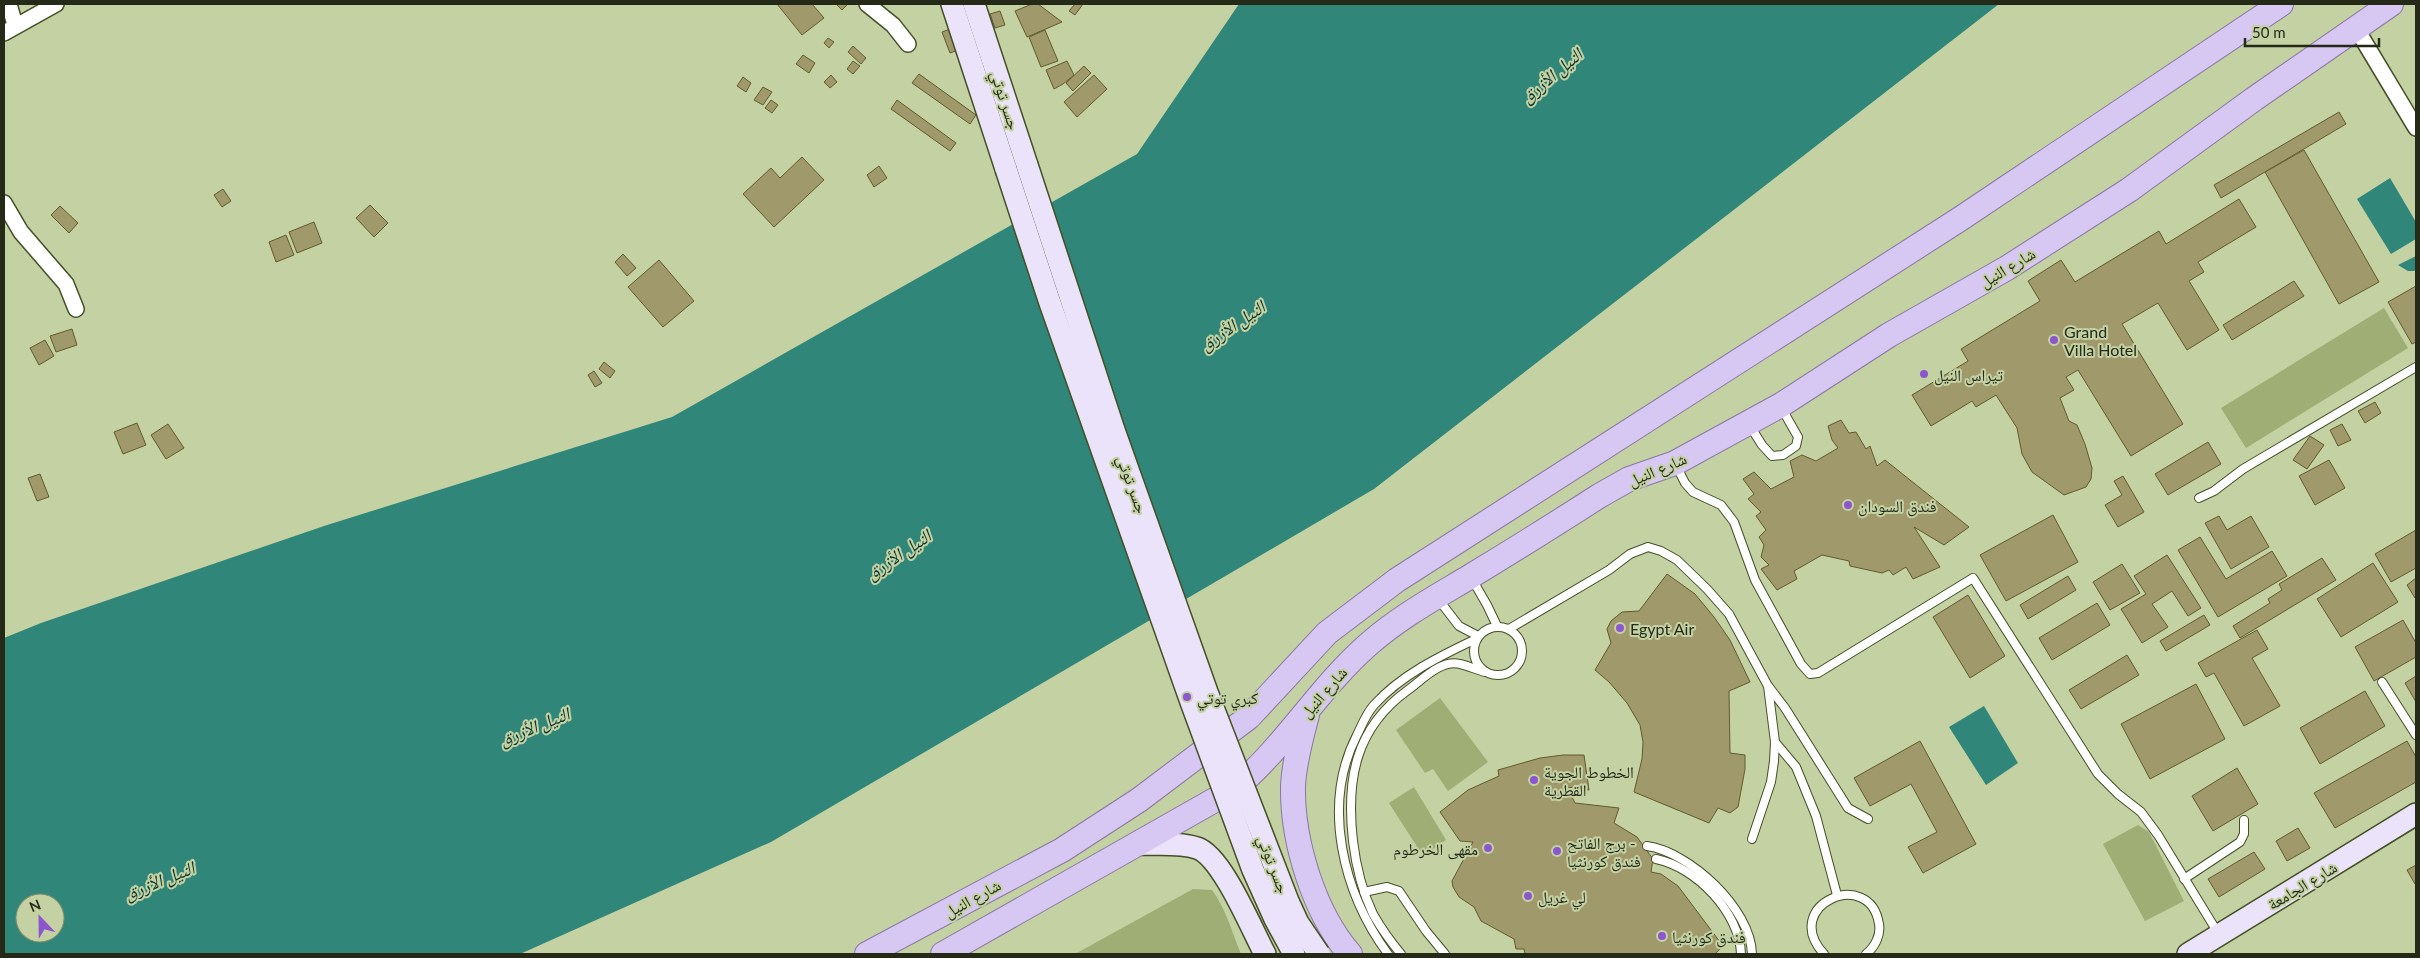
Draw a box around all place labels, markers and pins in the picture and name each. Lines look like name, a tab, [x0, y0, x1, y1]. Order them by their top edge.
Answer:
place label: Grand Villa Hotel	[2064, 322, 2137, 359]
marker: Grand Villa Hotel	[2048, 334, 2060, 346]
place label: تيراس النيل	[1934, 365, 2003, 386]
marker: تيراس النيل	[1918, 368, 1930, 380]
place label: فندق السودان	[1858, 496, 1937, 517]
marker: فندق السودان	[1842, 499, 1854, 511]
place label: Egypt Air	[1630, 619, 1694, 638]
marker: Egypt Air	[1614, 622, 1626, 634]
place label: كبري توتي	[1197, 688, 1259, 711]
marker: كبري توتي	[1181, 691, 1193, 703]
place label: الخطوط الجوية القطرية	[1544, 762, 1634, 800]
marker: الخطوط الجوية القطرية	[1528, 774, 1540, 786]
place label: برج الفاتح - فندق كورنثيا	[1567, 833, 1641, 872]
place label: مقهى الخرطوم	[1393, 839, 1478, 860]
marker: مقهى الخرطوم	[1482, 842, 1494, 854]
marker: برج الفاتح - فندق كورنثيا	[1551, 845, 1563, 857]
place label: لي غريل	[1538, 887, 1586, 910]
marker: لي غريل	[1522, 890, 1534, 902]
place label: فندق كورنثيا	[1672, 927, 1746, 948]
marker: فندق كورنثيا	[1656, 930, 1668, 942]

